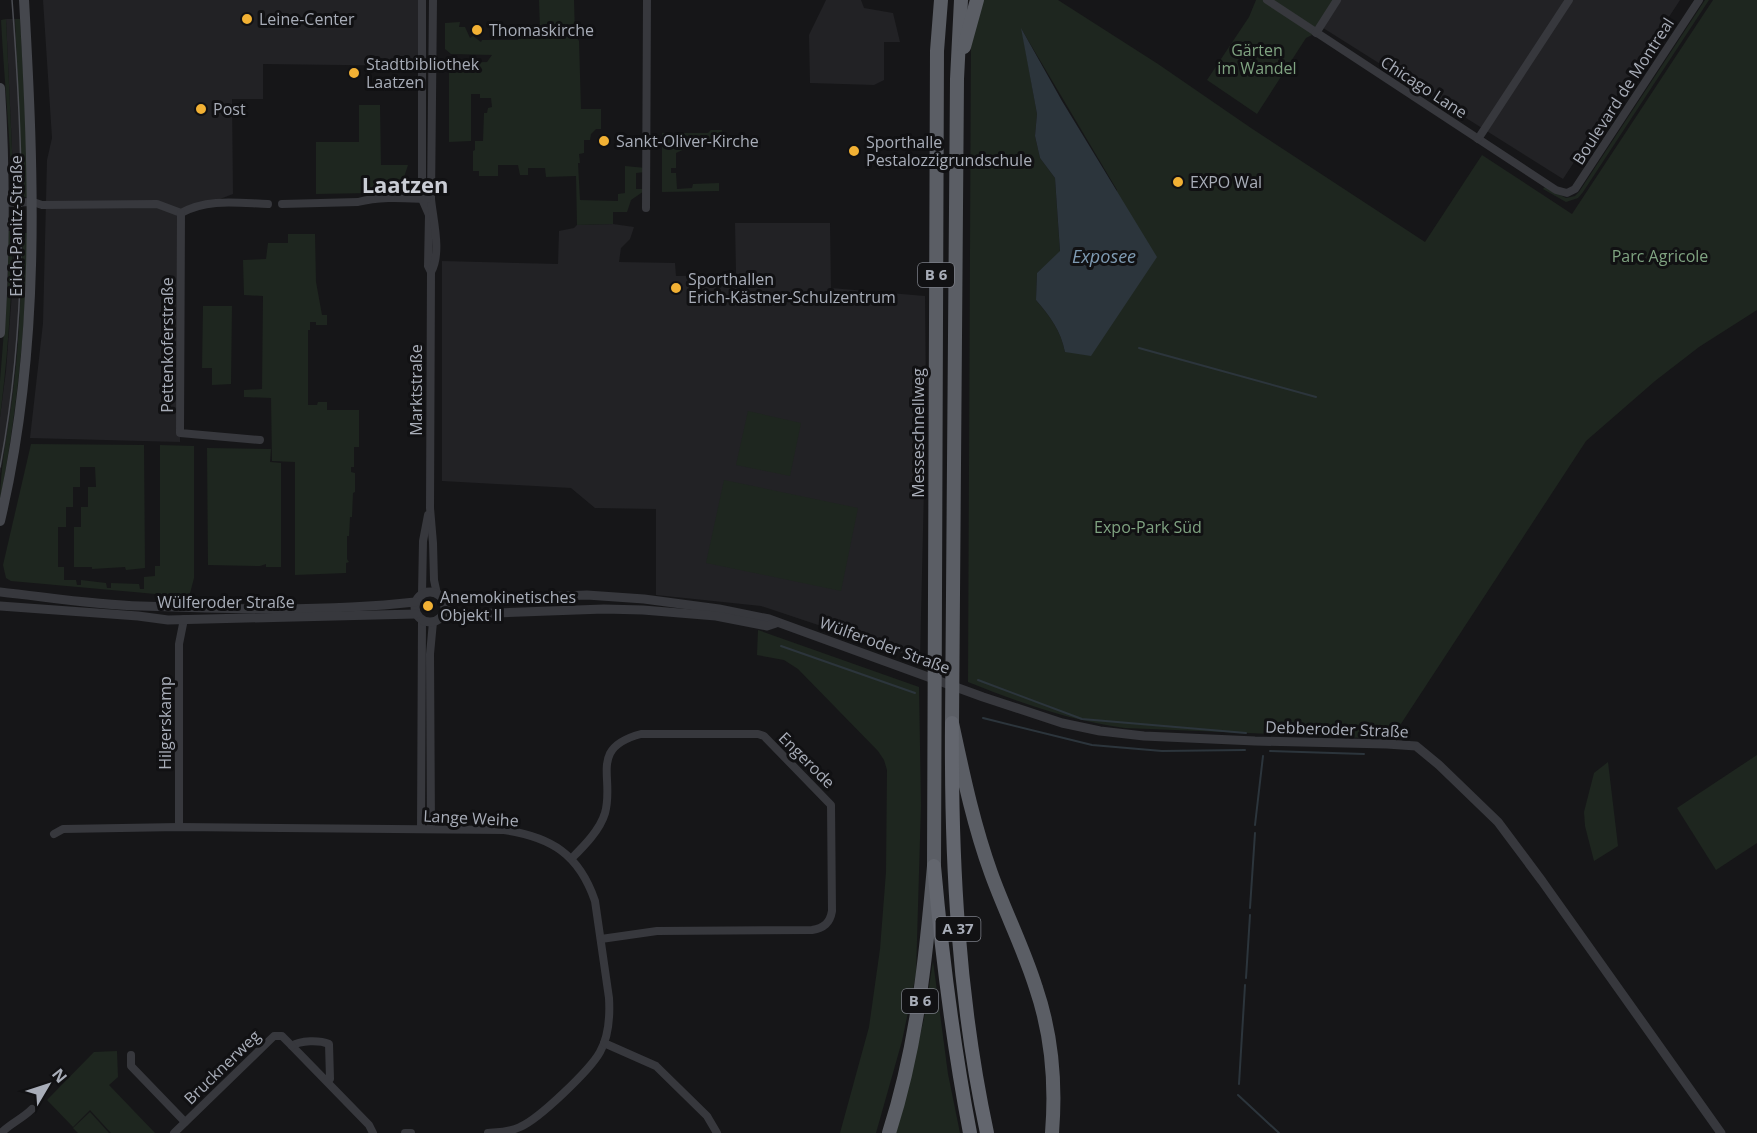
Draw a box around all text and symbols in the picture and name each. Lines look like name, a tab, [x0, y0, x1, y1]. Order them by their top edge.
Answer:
place label: Leine-Center	[259, 8, 355, 30]
marker: Leine-Center	[240, 12, 254, 26]
street label: Boulevard de Montreal	[1567, 13, 1679, 169]
place label: Thomaskirche	[489, 19, 594, 41]
marker: Thomaskirche	[470, 23, 484, 37]
park label: Gärten im Wandel	[1217, 39, 1297, 79]
street label: Chicago Lane	[1376, 51, 1472, 123]
place label: Stadtbibliothek Laatzen	[366, 53, 480, 93]
marker: Stadtbibliothek Laatzen	[347, 66, 361, 80]
place label: Post	[213, 98, 246, 120]
marker: Post	[194, 102, 208, 116]
place label: Sankt-Oliver-Kirche	[616, 130, 759, 152]
place label: Sporthalle Pestalozzigrundschule	[866, 131, 1032, 171]
marker: Sankt-Oliver-Kirche	[597, 134, 611, 148]
marker: Sporthalle Pestalozzigrundschule	[847, 144, 861, 158]
street label: Erich-Panitz-Straße	[5, 155, 27, 297]
district label: Laatzen	[362, 169, 448, 199]
place label: EXPO Wal	[1190, 171, 1262, 193]
marker: EXPO Wal	[1171, 175, 1185, 189]
water label: Exposee	[1072, 244, 1136, 268]
park label: Parc Agricole	[1612, 245, 1708, 267]
road number: B 6	[918, 263, 954, 287]
place label: Sporthallen Erich-Kästner-Schulzentrum	[688, 268, 896, 308]
street label: Pettenkoferstraße	[156, 277, 178, 413]
marker: Sporthallen Erich-Kästner-Schulzentrum	[669, 281, 683, 295]
street label: Marktstraße	[405, 344, 427, 436]
street label: Messeschnellweg	[907, 368, 929, 498]
park label: Expo-Park Süd	[1094, 516, 1202, 538]
place label: Anemokinetisches Objekt II	[440, 586, 576, 626]
street label: Wülferoder Straße	[157, 591, 295, 613]
marker: Anemokinetisches Objekt II	[421, 599, 435, 613]
street label: Wülferoder Straße	[817, 611, 953, 679]
street label: Hilgerskamp	[154, 676, 176, 770]
street label: Debberoder Straße	[1265, 716, 1409, 743]
street label: Engerode	[774, 727, 840, 793]
street label: Lange Weihe	[423, 805, 519, 831]
road number: A 37	[936, 917, 980, 941]
road number: B 6	[902, 989, 938, 1013]
street label: Brucknerweg	[179, 1025, 265, 1109]
north arrow	[18, 1055, 78, 1115]
text: N	[47, 1064, 72, 1088]

